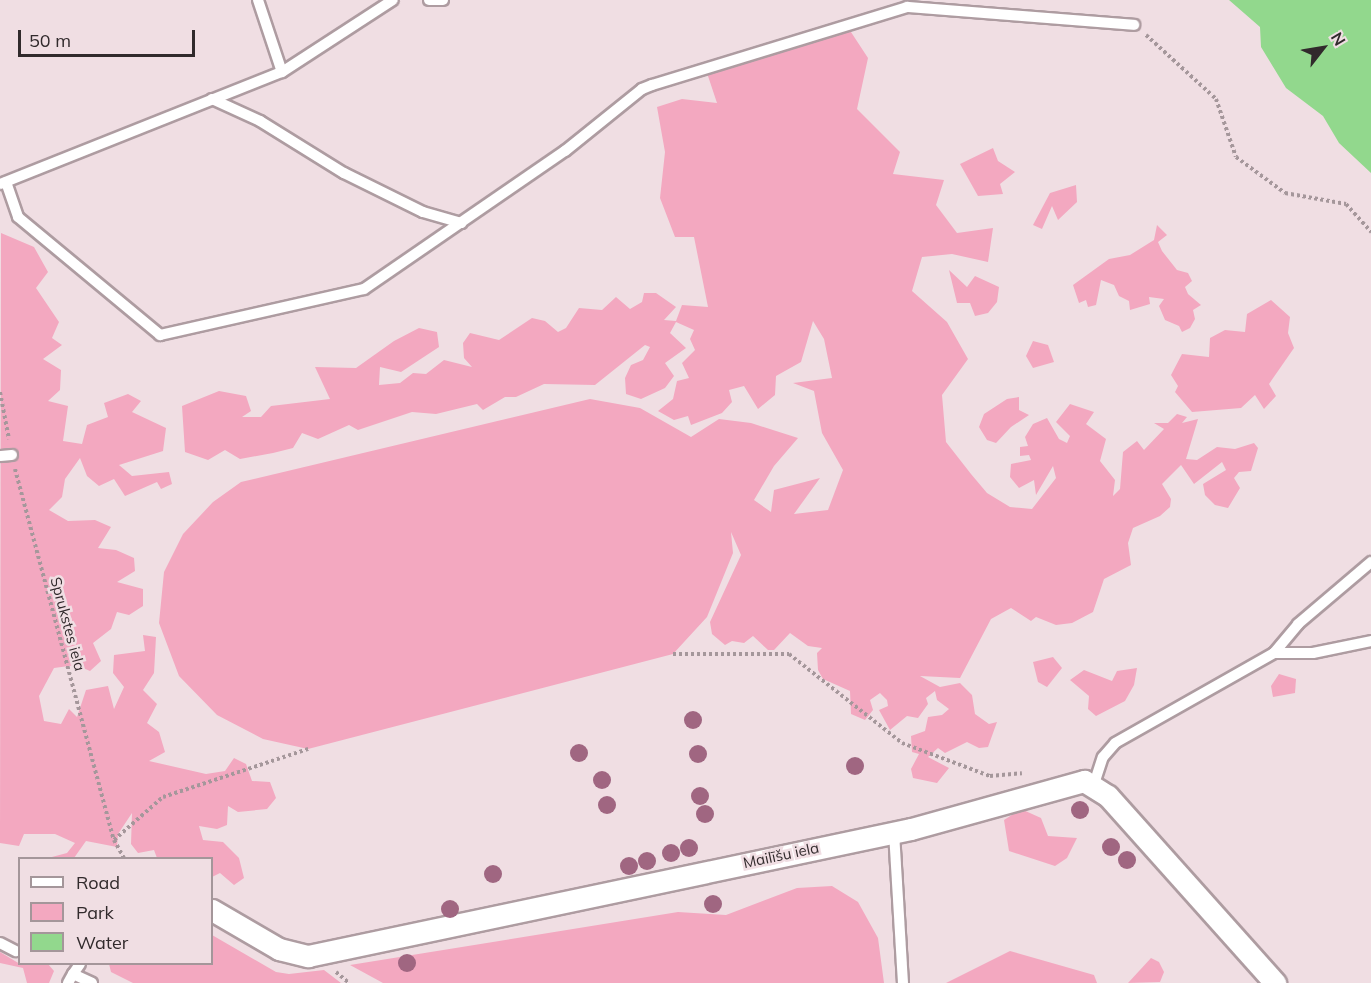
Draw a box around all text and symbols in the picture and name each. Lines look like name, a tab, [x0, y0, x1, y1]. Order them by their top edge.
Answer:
scale bar	[21, 18, 198, 56]
north arrow	[1293, 18, 1353, 78]
text: N	[1327, 28, 1350, 49]
text: 50 m	[29, 29, 71, 52]
street label: Sprukstes iela	[47, 575, 89, 673]
street label: Mailīšu iela	[742, 838, 820, 872]
legend	[18, 857, 213, 965]
text: Road	[76, 871, 120, 894]
text: Park	[76, 901, 114, 924]
text: Water	[76, 931, 128, 954]

